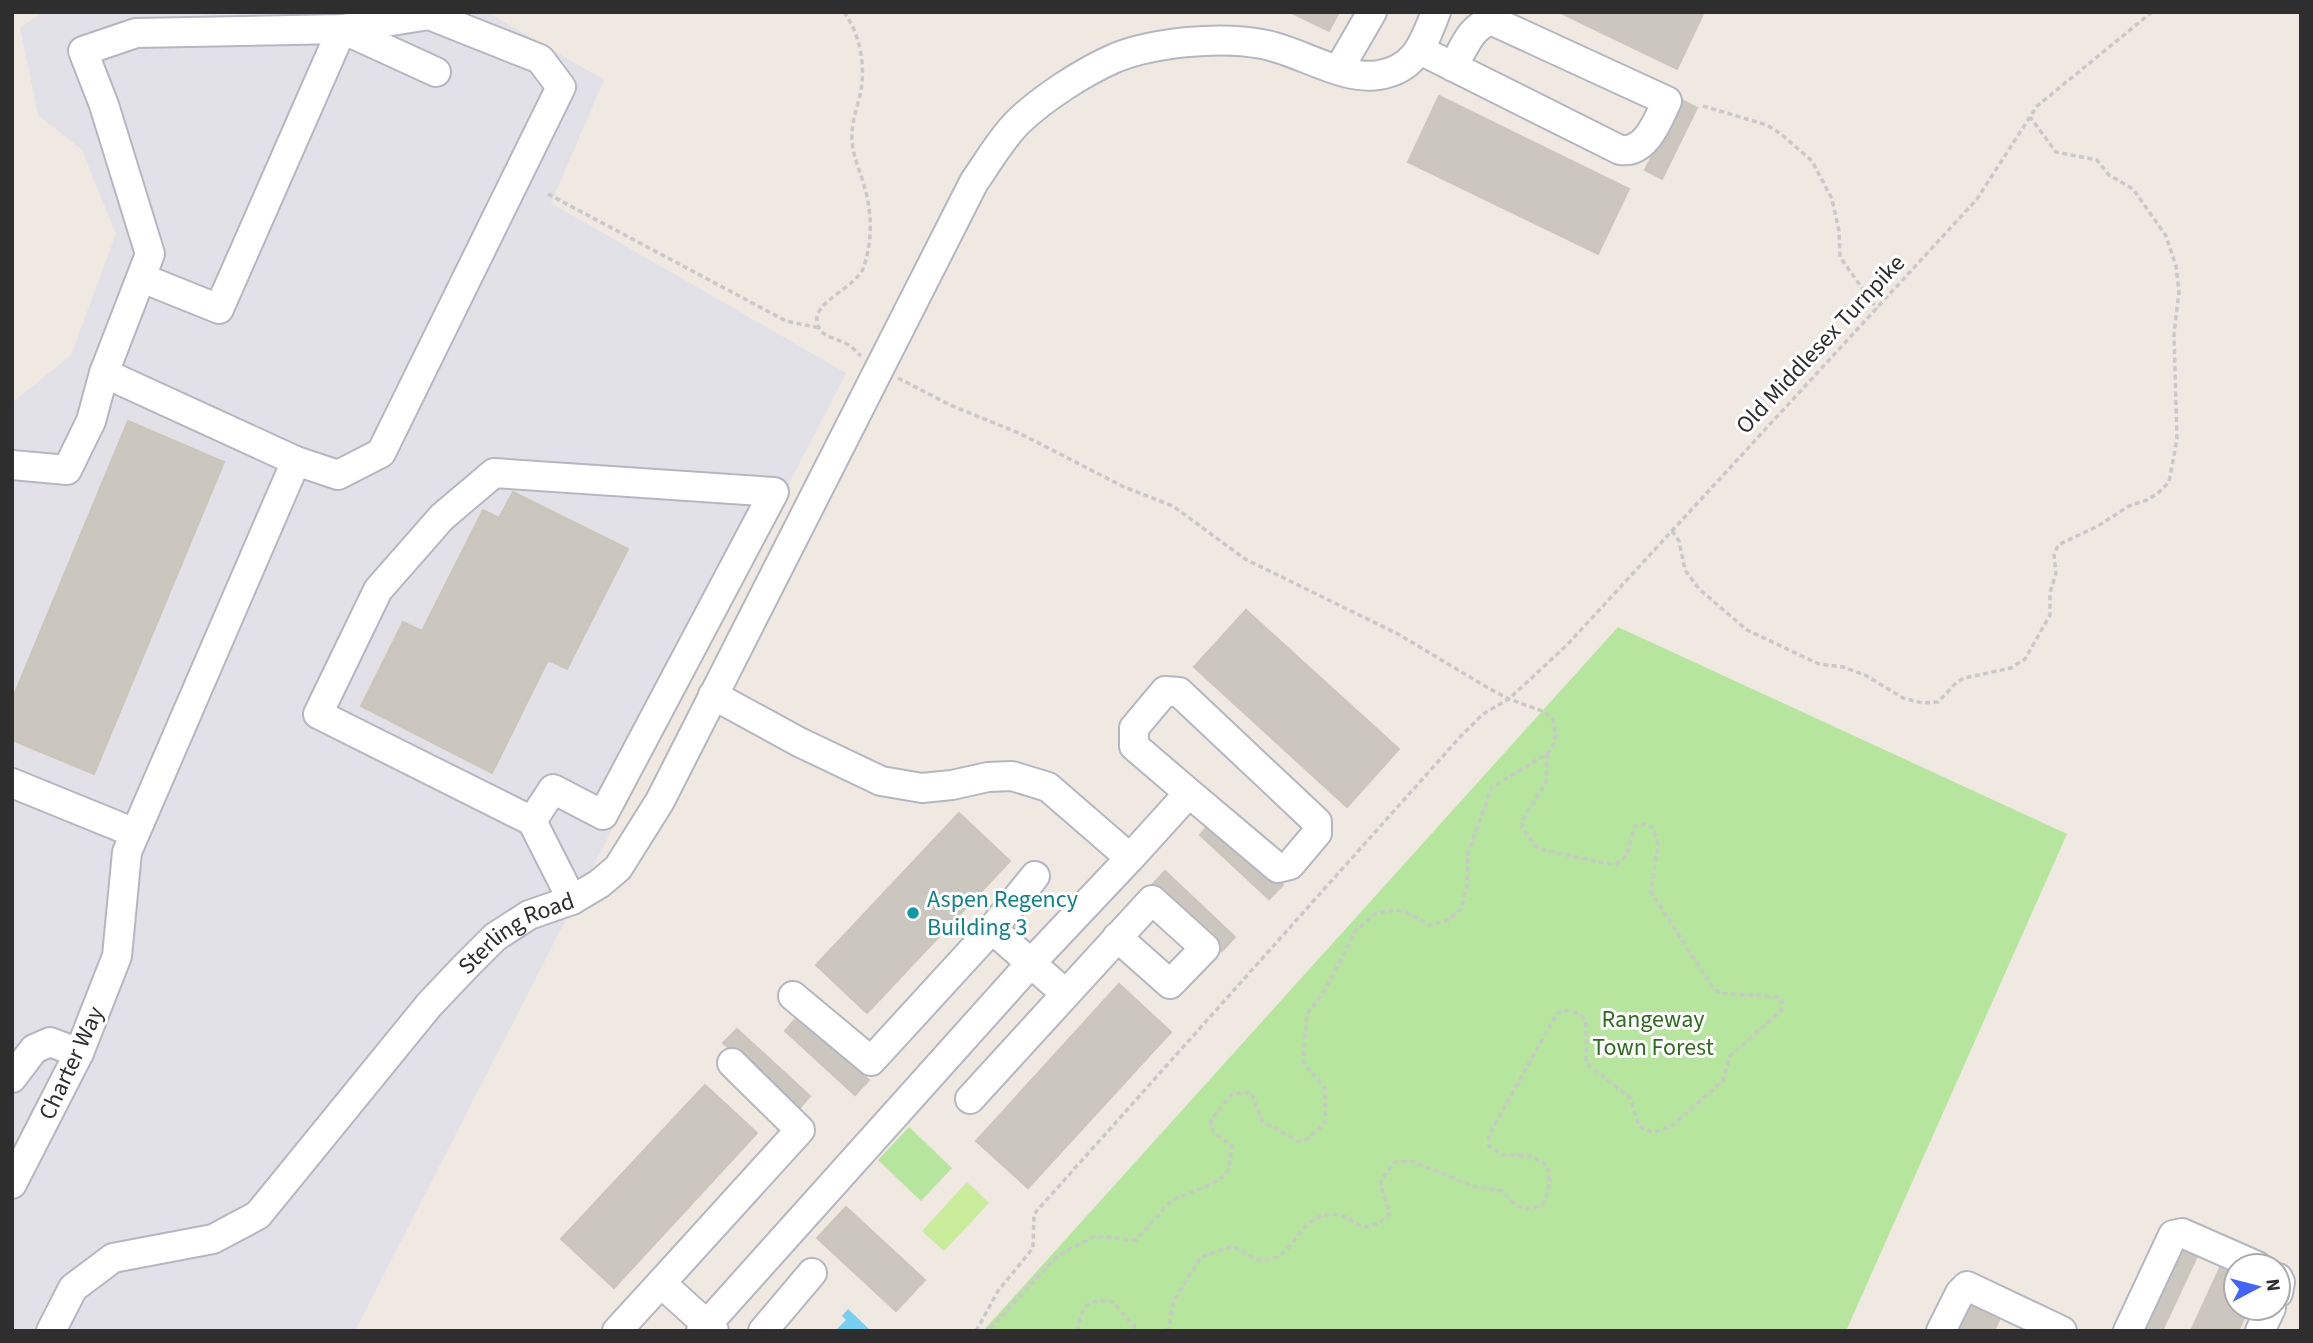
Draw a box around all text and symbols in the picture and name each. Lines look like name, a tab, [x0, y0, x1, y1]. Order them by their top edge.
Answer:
street label: Old Middlesex Turnpike	[1728, 247, 1913, 442]
place label: Aspen Regency Building 3	[927, 882, 1078, 945]
street label: Sterling Road	[450, 884, 579, 983]
marker: Aspen Regency Building 3	[905, 905, 921, 921]
street label: Charter Way	[30, 1001, 113, 1126]
park label: Rangeway Town Forest	[1592, 1002, 1714, 1065]
north arrow	[2222, 1252, 2292, 1322]
text: N	[2258, 1277, 2287, 1293]

